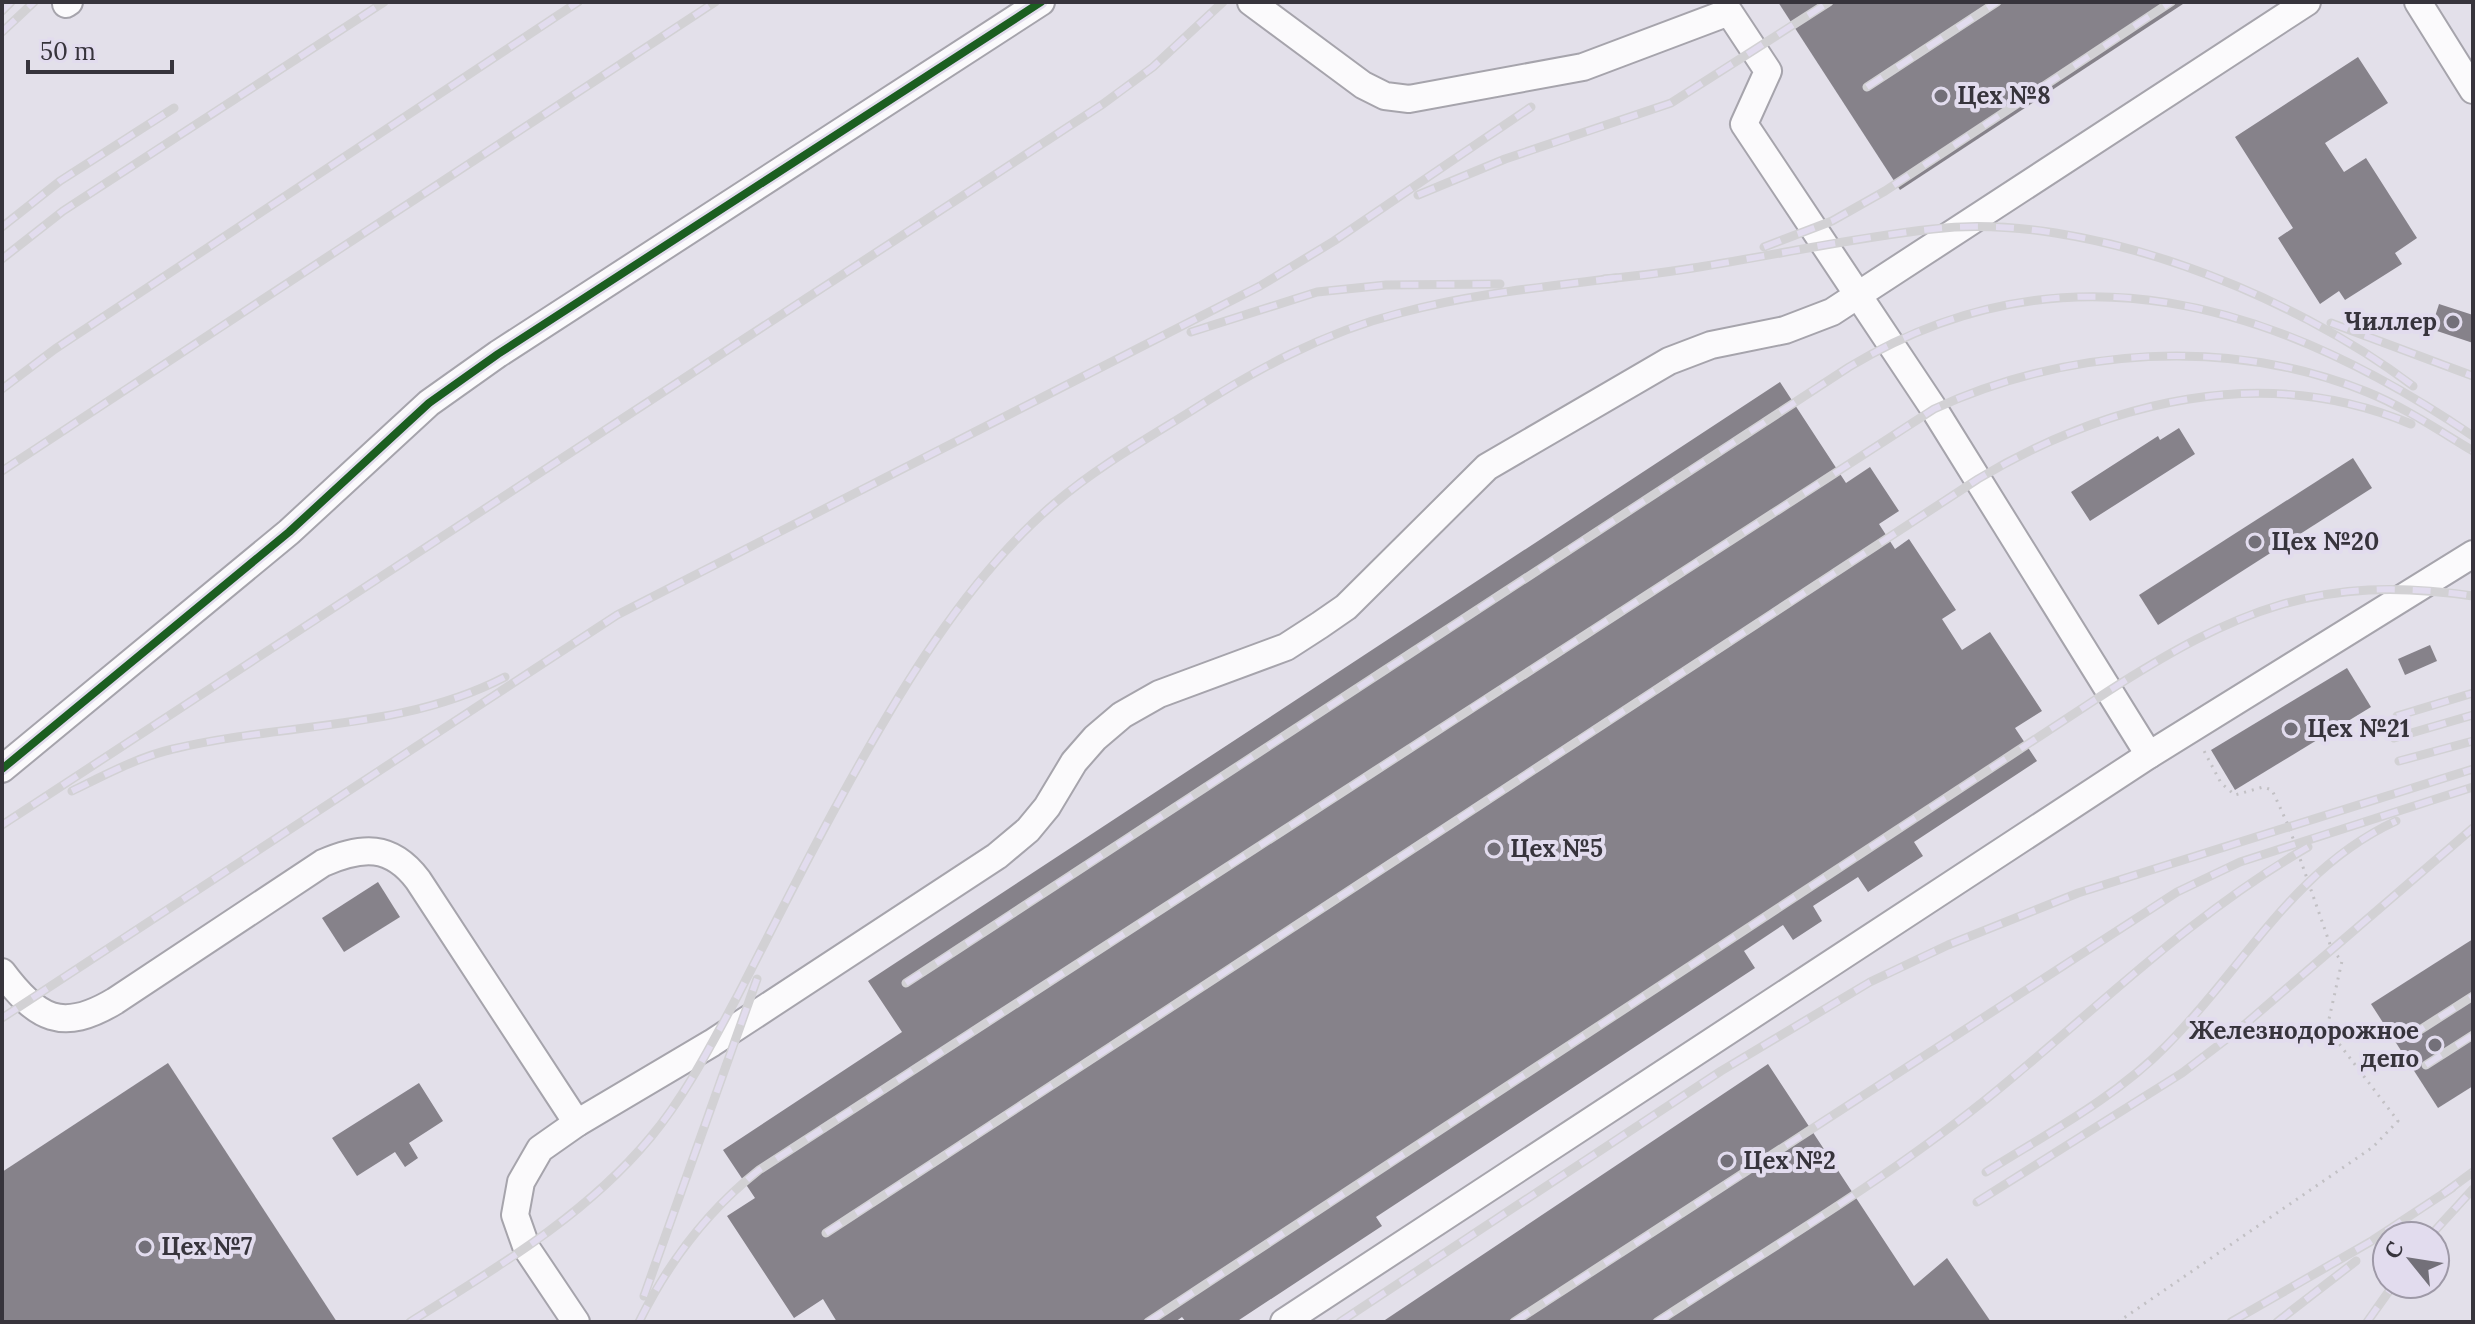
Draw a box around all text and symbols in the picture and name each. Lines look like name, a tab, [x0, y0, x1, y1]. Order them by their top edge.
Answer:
scale bar	[28, 24, 172, 74]
text: 50 m	[40, 36, 96, 67]
place label: Цех №8	[1957, 80, 2051, 111]
marker: Цех №8	[1932, 87, 1950, 105]
place label: Чиллер	[2344, 306, 2437, 337]
marker: Чиллер	[2444, 313, 2462, 331]
place label: Цех №20	[2271, 526, 2379, 557]
marker: Цех №20	[2246, 533, 2264, 551]
place label: Цех №21	[2307, 713, 2410, 744]
marker: Цех №21	[2282, 720, 2300, 738]
place label: Цех №5	[1510, 833, 1603, 864]
marker: Цех №5	[1485, 840, 1503, 858]
place label: Железнодорожное депо	[2189, 1015, 2419, 1074]
marker: Железнодорожное депо	[2426, 1036, 2444, 1054]
place label: Цех №2	[1743, 1145, 1836, 1176]
marker: Цех №2	[1718, 1152, 1736, 1170]
north arrow	[2371, 1220, 2451, 1300]
place label: Цех №7	[161, 1231, 252, 1262]
text: С	[2378, 1236, 2410, 1264]
marker: Цех №7	[136, 1238, 154, 1256]

